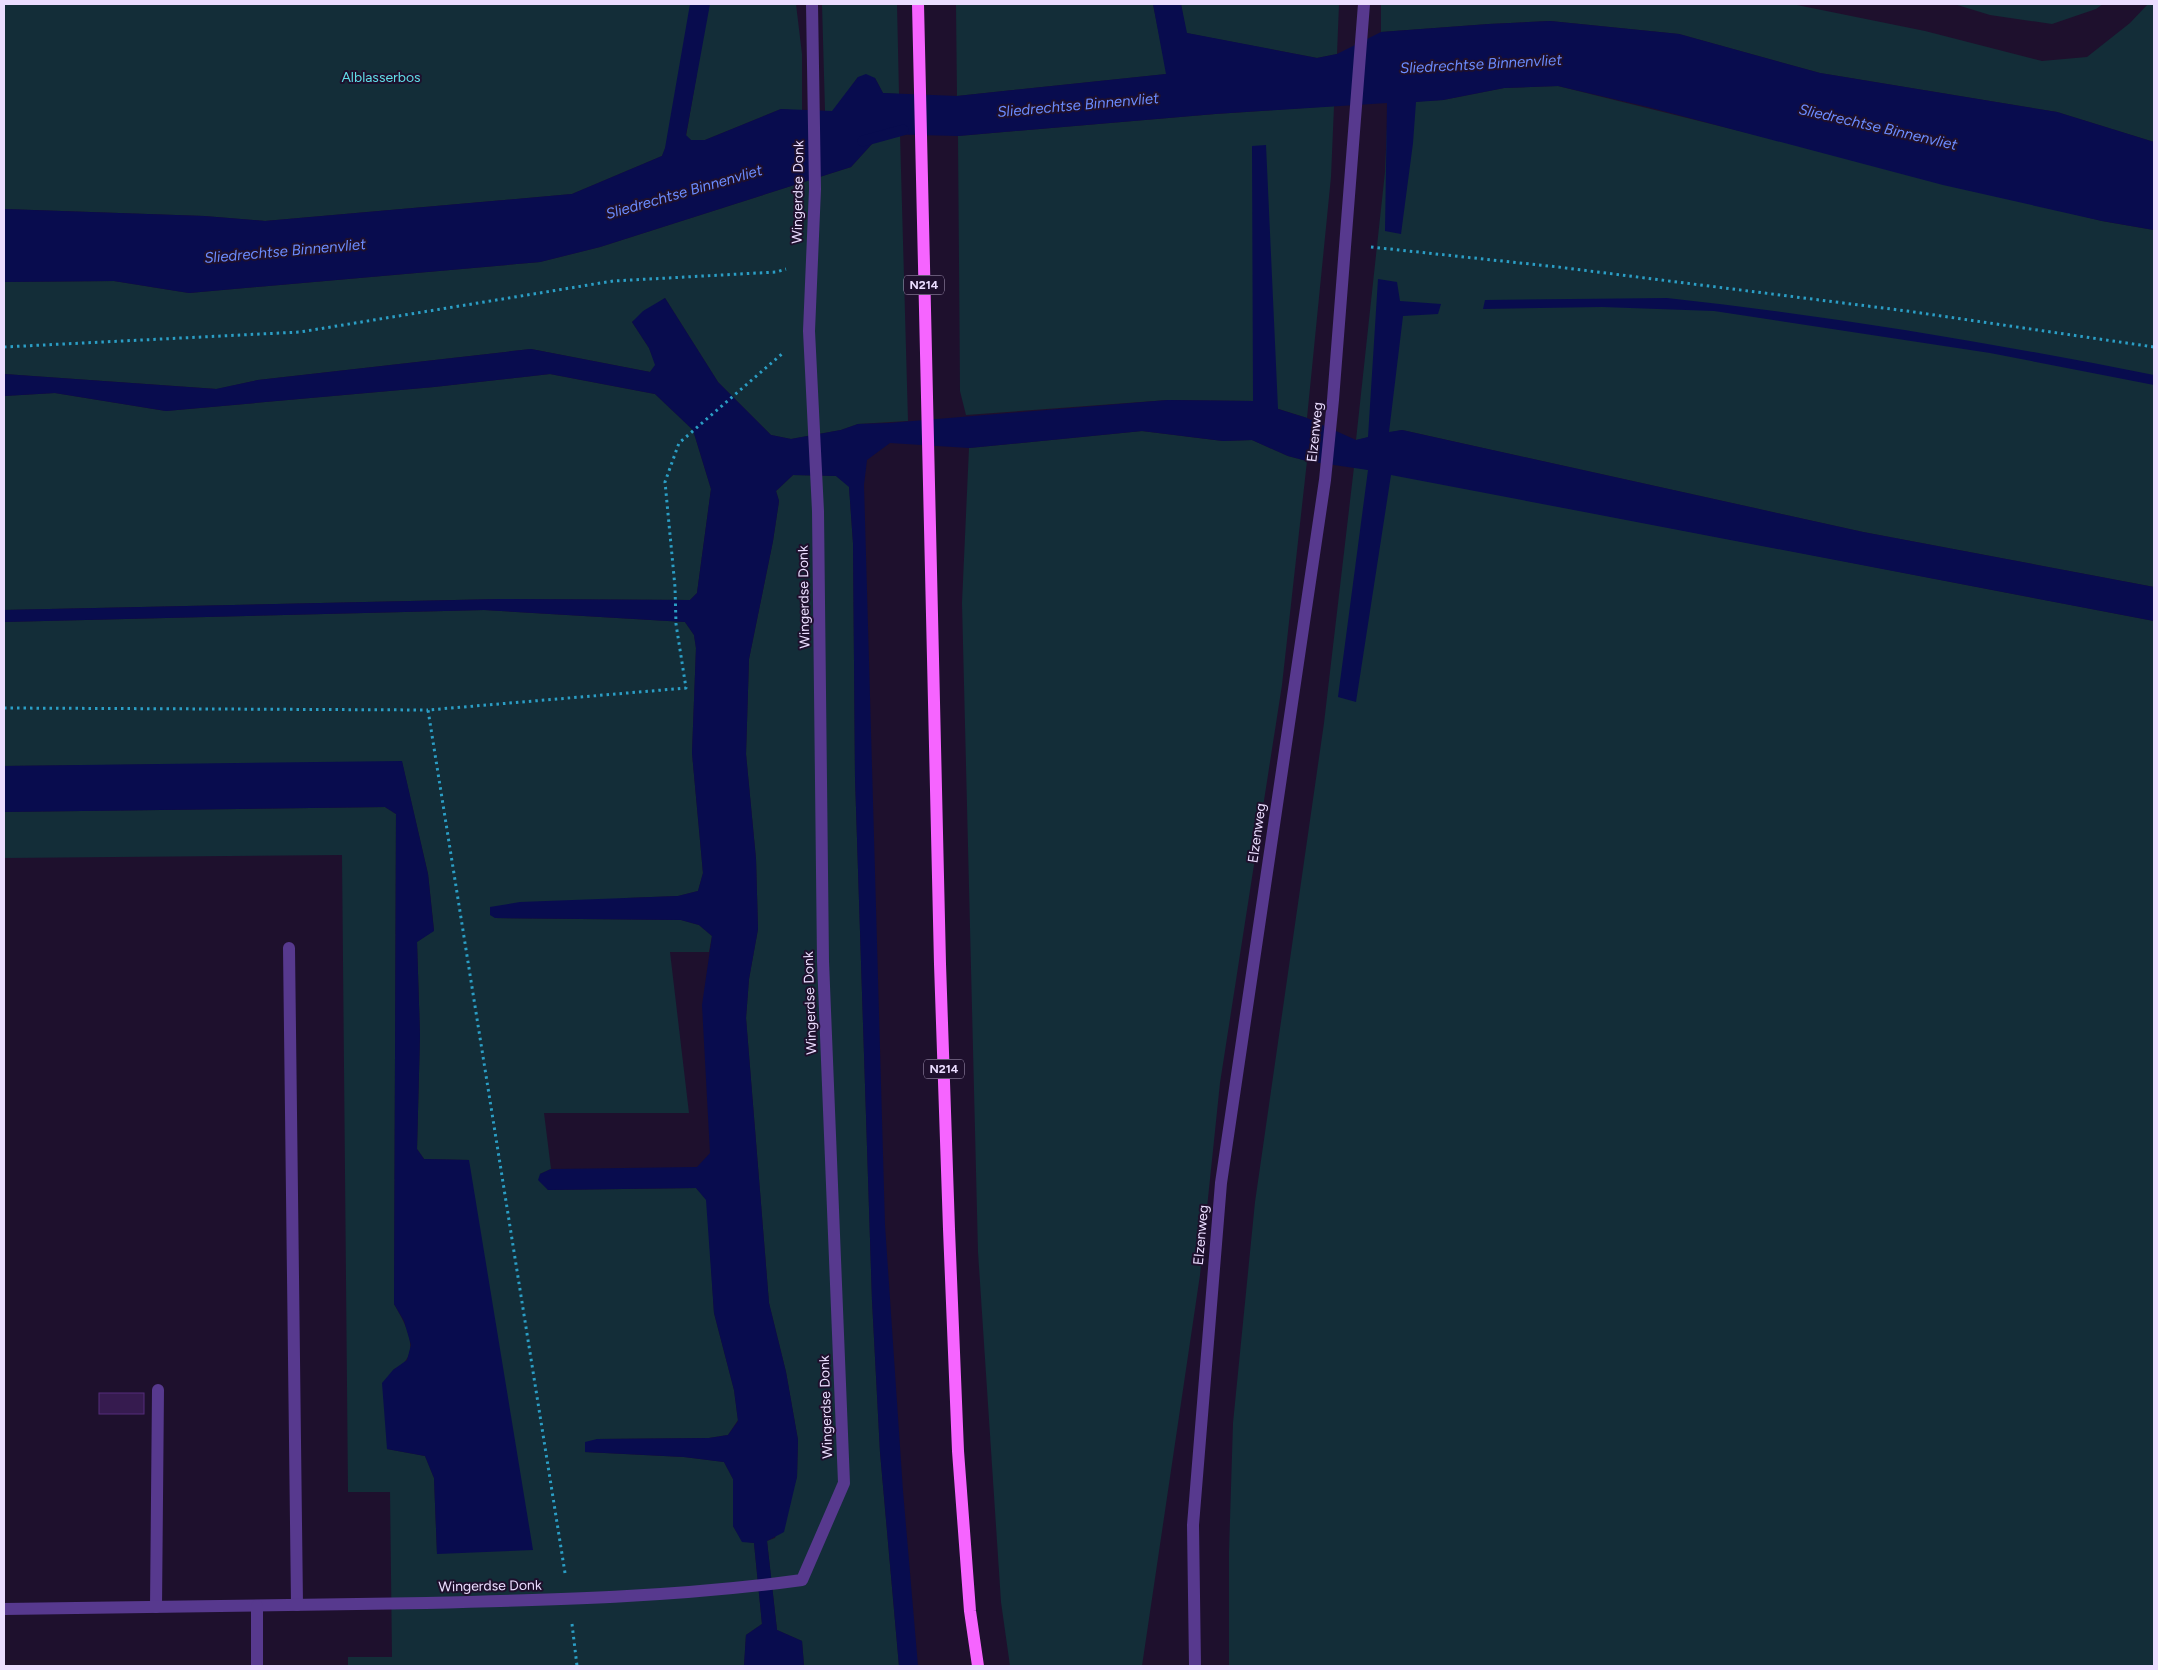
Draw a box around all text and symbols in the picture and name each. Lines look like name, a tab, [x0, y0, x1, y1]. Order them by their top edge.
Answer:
water label: Sliedrechtse Binnenvliet	[1400, 51, 1563, 77]
park label: Alblasserbos	[341, 69, 421, 86]
water label: Sliedrechtse Binnenvliet	[996, 89, 1160, 121]
water label: Sliedrechtse Binnenvliet	[1797, 100, 1959, 154]
street label: Wingerdse Donk	[789, 140, 807, 244]
water label: Sliedrechtse Binnenvliet	[604, 161, 765, 223]
water label: Sliedrechtse Binnenvliet	[203, 235, 367, 267]
road number: N214	[904, 276, 944, 294]
street label: Elzenweg	[1303, 401, 1327, 463]
street label: Wingerdse Donk	[795, 545, 813, 649]
street label: Elzenweg	[1244, 802, 1270, 864]
street label: Wingerdse Donk	[800, 951, 820, 1055]
road number: N214	[924, 1060, 964, 1078]
street label: Elzenweg	[1190, 1204, 1212, 1266]
street label: Wingerdse Donk	[816, 1355, 836, 1459]
street label: Wingerdse Donk	[438, 1577, 542, 1595]

